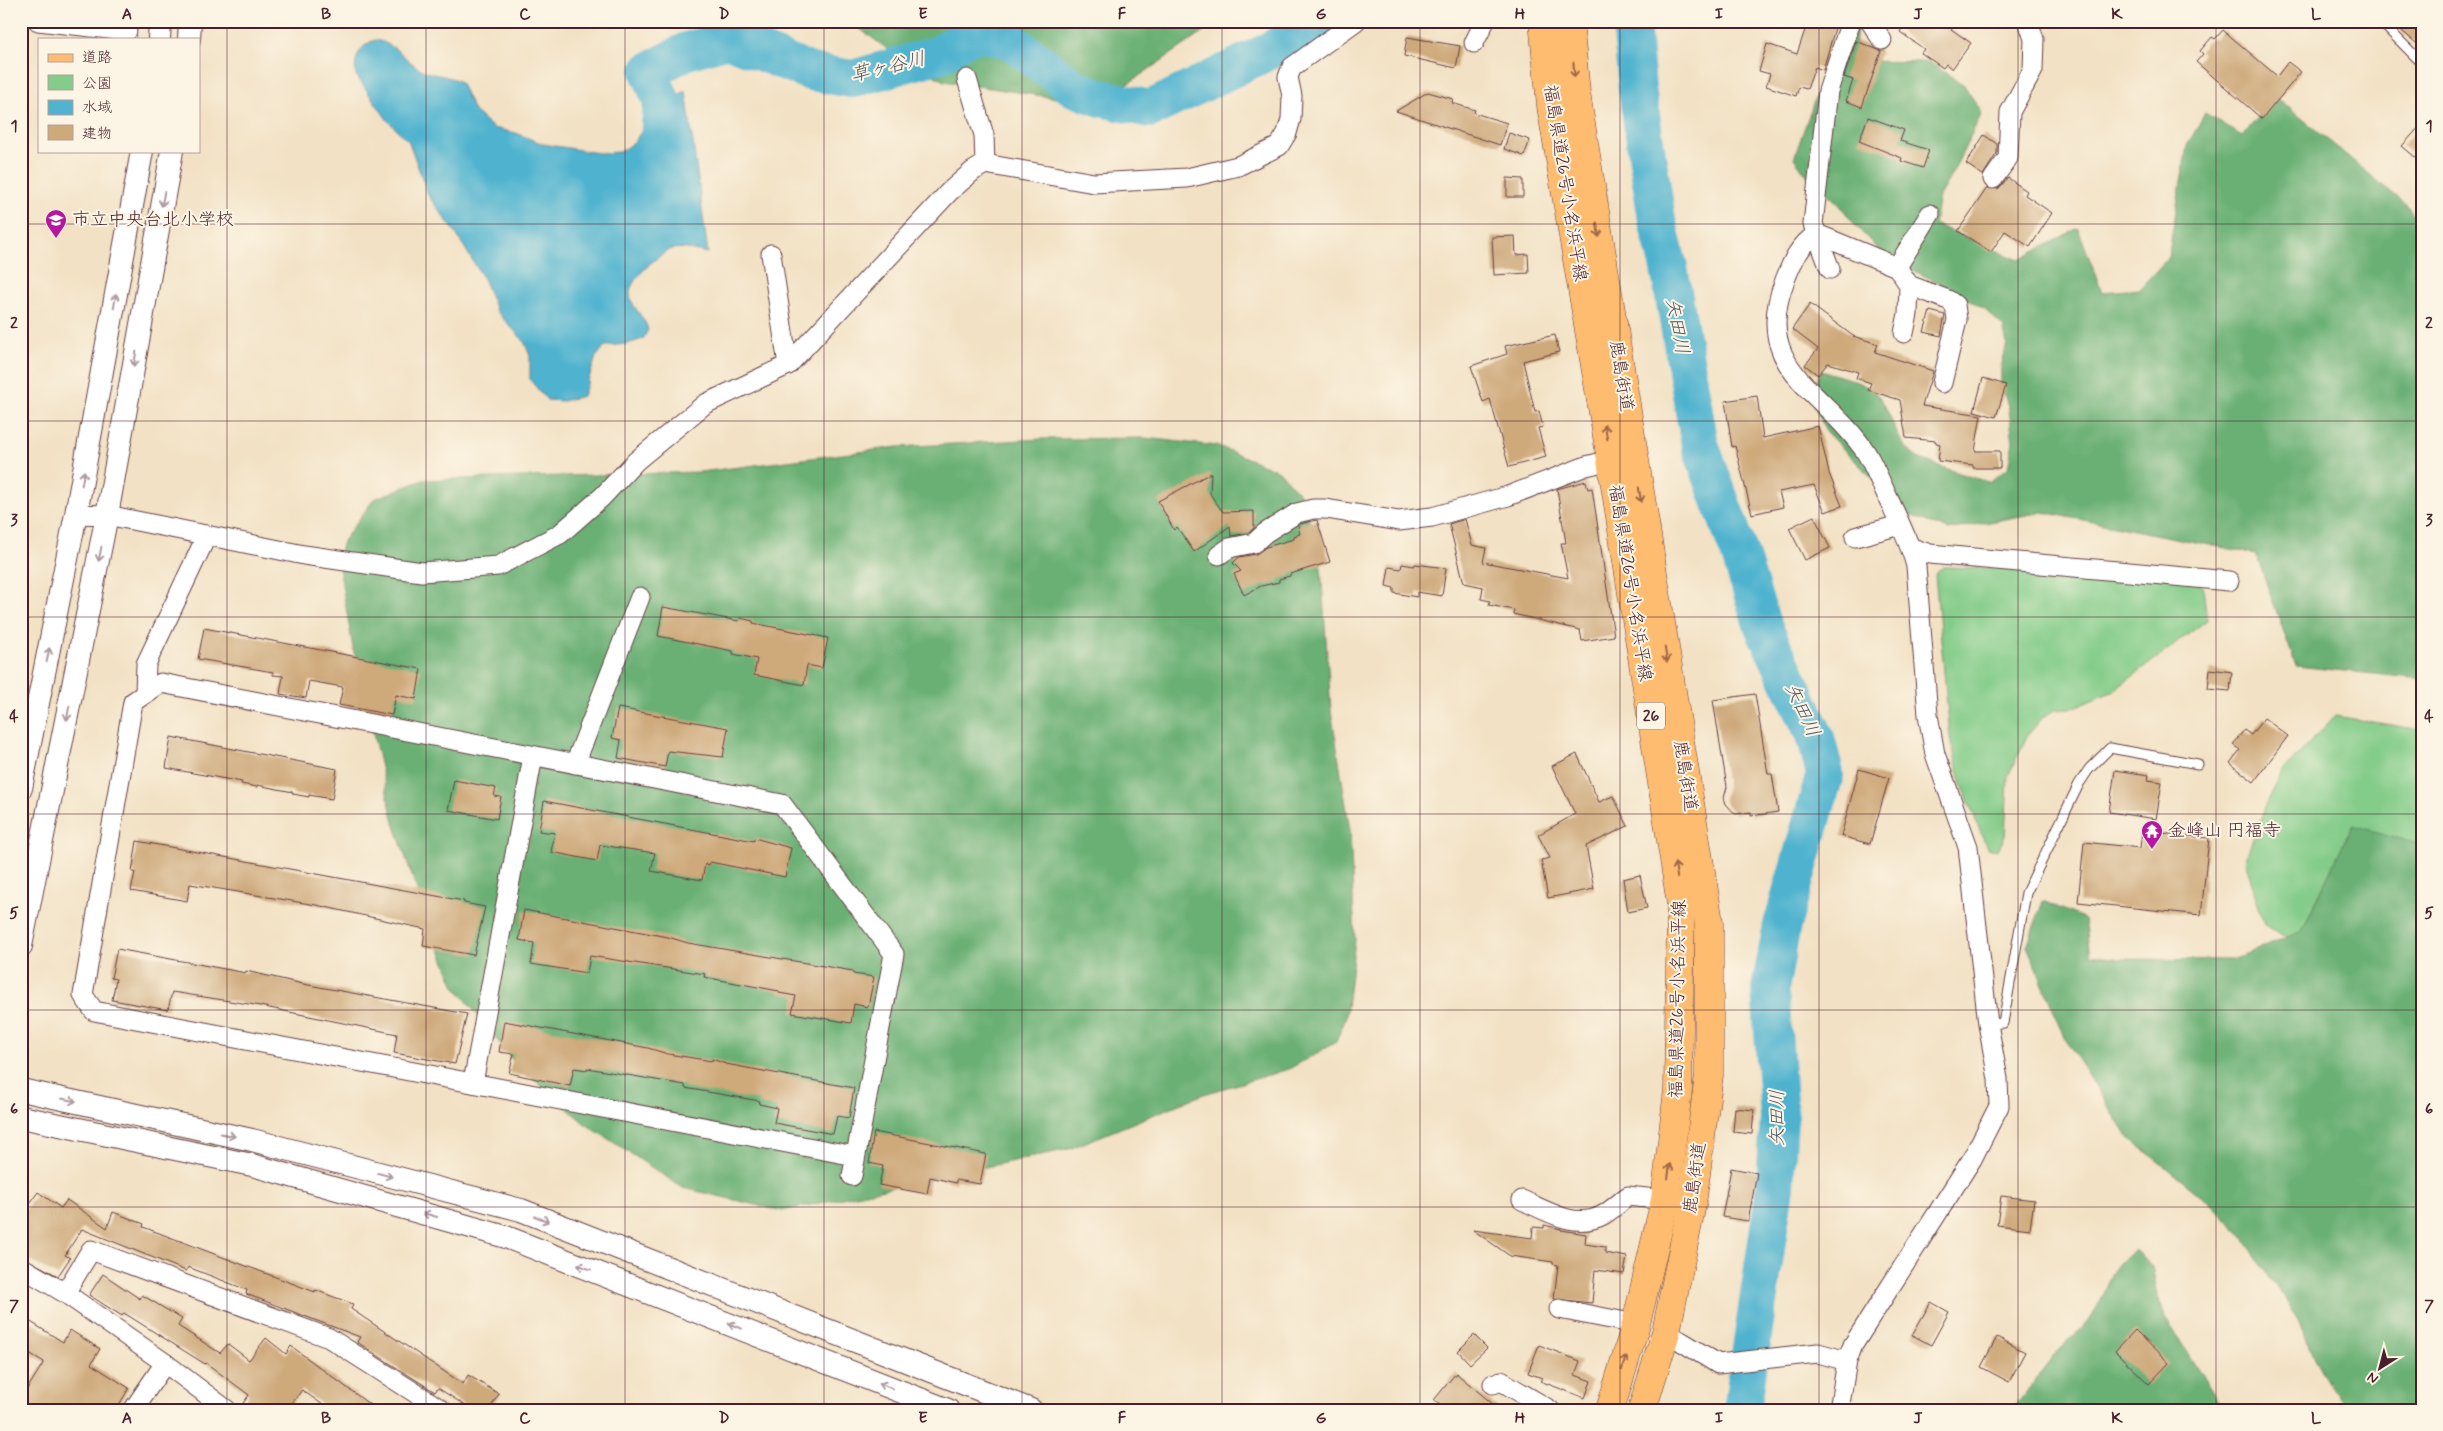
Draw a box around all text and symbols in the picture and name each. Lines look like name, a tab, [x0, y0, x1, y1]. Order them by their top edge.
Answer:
text: A	[122, 4, 132, 25]
text: B	[321, 4, 331, 25]
text: C	[519, 4, 531, 25]
text: D	[718, 4, 730, 25]
text: E	[918, 4, 928, 25]
text: F	[1118, 4, 1127, 25]
text: G	[1316, 4, 1327, 25]
text: H	[1515, 4, 1526, 25]
text: I	[1715, 4, 1724, 25]
text: J	[1913, 4, 1923, 25]
text: K	[2111, 4, 2123, 25]
text: L	[2311, 4, 2322, 25]
legend	[38, 38, 200, 152]
water label: 草ヶ谷川	[848, 46, 928, 88]
text: 道路	[82, 48, 112, 68]
one-way arrow	[1569, 62, 1578, 78]
text: 公園	[82, 74, 112, 94]
street label: 福島県道26号小名浜平線	[1538, 83, 1592, 283]
text: 水域	[82, 98, 112, 118]
text: 1	[10, 116, 18, 137]
text: 1	[2425, 116, 2433, 137]
text: 建物	[82, 124, 112, 144]
one-way arrow	[158, 191, 168, 207]
school or university icon: 市立中央台北小学校	[44, 208, 68, 239]
place label: 市立中央台北小学校	[72, 208, 234, 232]
one-way arrow	[1593, 222, 1603, 238]
one-way arrow	[110, 293, 120, 309]
water label: 矢田川	[1659, 296, 1695, 356]
text: 2	[10, 313, 18, 334]
text: 2	[2425, 313, 2433, 334]
street label: 鹿島街道	[1604, 339, 1638, 413]
one-way arrow	[129, 351, 139, 367]
one-way arrow	[1601, 425, 1611, 441]
one-way arrow	[78, 471, 88, 487]
street label: 福島県道26号小名浜平線	[1603, 483, 1657, 683]
one-way arrow	[1635, 486, 1645, 502]
text: 3	[10, 510, 18, 531]
text: 3	[2425, 510, 2433, 531]
one-way arrow	[94, 545, 104, 561]
one-way arrow	[44, 647, 53, 663]
one-way arrow	[1661, 647, 1671, 663]
water label: 矢田川	[1779, 679, 1825, 741]
road number: 26	[1637, 702, 1665, 729]
one-way arrow	[63, 705, 72, 721]
text: 4	[9, 706, 19, 727]
text: 4	[2424, 706, 2434, 727]
street label: 鹿島街道	[1668, 739, 1702, 813]
temple icon: 金峰山 円福寺	[2140, 819, 2164, 850]
place label: 金峰山 円福寺	[2168, 819, 2281, 843]
one-way arrow	[1670, 862, 1680, 878]
street label: 福島県道26号小名浜平線	[1664, 899, 1692, 1099]
text: 5	[9, 903, 19, 924]
text: 5	[2424, 903, 2434, 924]
water label: 矢田川	[1765, 1089, 1790, 1147]
one-way arrow	[60, 1096, 76, 1105]
text: 6	[10, 1099, 18, 1120]
text: 6	[2425, 1099, 2433, 1120]
one-way arrow	[219, 1131, 235, 1140]
street label: 鹿島街道	[1678, 1141, 1712, 1215]
one-way arrow	[1664, 1163, 1674, 1179]
one-way arrow	[377, 1171, 393, 1180]
one-way arrow	[422, 1210, 438, 1219]
one-way arrow	[534, 1215, 549, 1224]
one-way arrow	[576, 1262, 592, 1271]
text: 7	[9, 1296, 19, 1317]
text: 7	[2424, 1296, 2434, 1317]
one-way arrow	[728, 1321, 743, 1330]
north arrow	[2356, 1344, 2406, 1394]
one-way arrow	[1620, 1355, 1630, 1371]
text: N	[2364, 1368, 2382, 1388]
one-way arrow	[879, 1380, 894, 1390]
text: A	[122, 1408, 132, 1429]
text: B	[321, 1408, 331, 1429]
text: C	[519, 1408, 531, 1429]
text: D	[718, 1408, 730, 1429]
text: E	[918, 1408, 928, 1429]
text: F	[1118, 1408, 1127, 1429]
text: G	[1316, 1408, 1327, 1429]
text: H	[1515, 1408, 1526, 1429]
text: I	[1715, 1408, 1724, 1429]
text: J	[1913, 1408, 1923, 1429]
text: K	[2111, 1408, 2123, 1429]
text: L	[2311, 1408, 2322, 1429]

